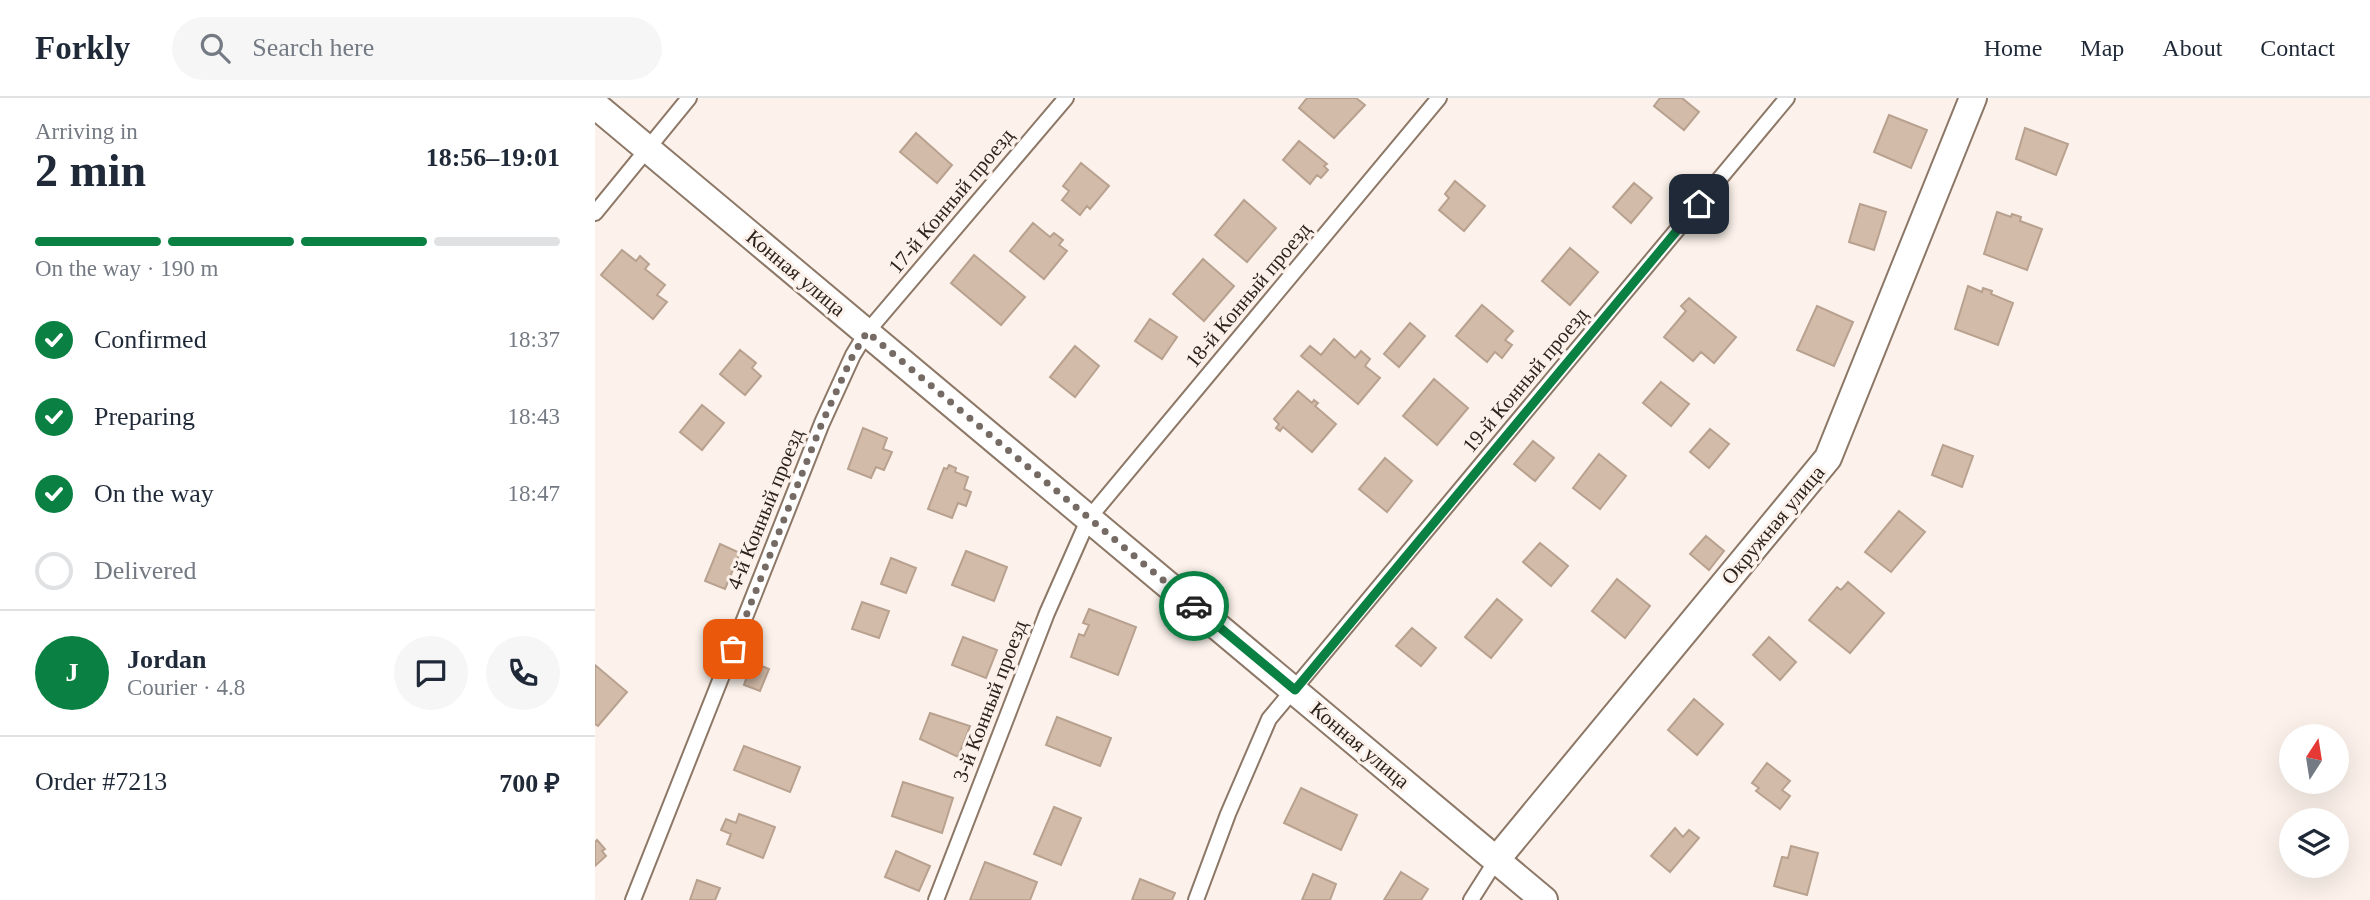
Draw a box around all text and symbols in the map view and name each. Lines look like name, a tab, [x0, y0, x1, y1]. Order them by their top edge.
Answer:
search box	[172, 17, 662, 80]
icon: search	[196, 29, 234, 67]
text: Forkly	[35, 30, 130, 66]
text: Search here	[252, 33, 374, 62]
text: Home	[1984, 35, 2042, 61]
text: Map	[2080, 35, 2124, 61]
text: About	[2162, 35, 2222, 61]
text: Contact	[2260, 35, 2335, 61]
text: Arriving in	[35, 119, 138, 144]
street label: 17-й Конный проезд	[883, 123, 1019, 278]
text: 18:56–19:01	[426, 143, 560, 172]
text: 2 min	[35, 145, 146, 196]
pin	[1669, 174, 1729, 234]
icon: home	[1680, 185, 1718, 223]
street label: 18-й Конный проезд	[1180, 217, 1316, 372]
street label: Конная улица	[742, 225, 851, 322]
text: On the way · 190 m	[35, 256, 218, 281]
street label: 19-й Конный проезд	[1457, 302, 1593, 457]
icon: check	[35, 321, 73, 359]
text: Confirmed	[94, 325, 207, 354]
text: 18:37	[508, 327, 560, 352]
icon: check	[35, 398, 73, 436]
text: Preparing	[94, 402, 195, 431]
text: 18:43	[508, 404, 560, 429]
street label: 4-й Конный проезд	[722, 425, 808, 593]
street label: Окружная улица	[1716, 460, 1830, 589]
icon: check	[35, 475, 73, 513]
text: On the way	[94, 479, 214, 508]
text: 18:47	[508, 481, 560, 506]
text: Delivered	[94, 556, 197, 585]
courier	[1159, 571, 1229, 641]
icon: car	[1175, 587, 1213, 625]
street label: 3-й Конный проезд	[948, 617, 1032, 785]
pin	[703, 619, 763, 679]
icon: bag	[714, 630, 752, 668]
button: chat	[394, 636, 468, 710]
button: phone	[486, 636, 560, 710]
text: Jordan	[127, 645, 206, 674]
text: J	[66, 658, 79, 687]
text: Courier · 4.8	[127, 675, 245, 700]
street label: Конная улица	[1306, 697, 1415, 794]
north arrow	[2279, 724, 2349, 794]
map controls	[2279, 724, 2349, 878]
text: Order #7213	[35, 767, 167, 796]
text: 700 ₽	[499, 769, 560, 798]
button: layers	[2279, 808, 2349, 878]

